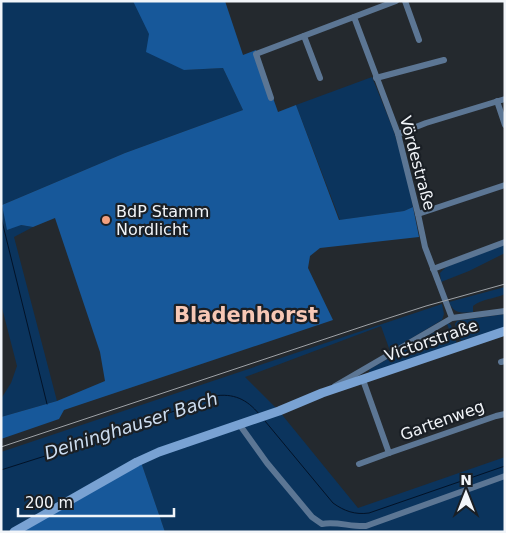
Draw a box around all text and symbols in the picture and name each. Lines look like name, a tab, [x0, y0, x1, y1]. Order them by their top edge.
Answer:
street label: Vördestraße	[396, 114, 439, 212]
place label: BdP Stamm Nordlicht	[116, 202, 209, 239]
marker: BdP Stamm Nordlicht	[100, 214, 112, 226]
district label: Bladenhorst	[174, 303, 318, 327]
street label: Victorstraße	[382, 316, 480, 365]
water label: Deininghauser Bach	[41, 388, 220, 464]
street label: Gartenweg	[398, 396, 487, 444]
north arrow	[441, 468, 491, 518]
text: N	[460, 472, 472, 488]
scale bar	[18, 486, 174, 518]
text: 200 m	[25, 494, 73, 512]

